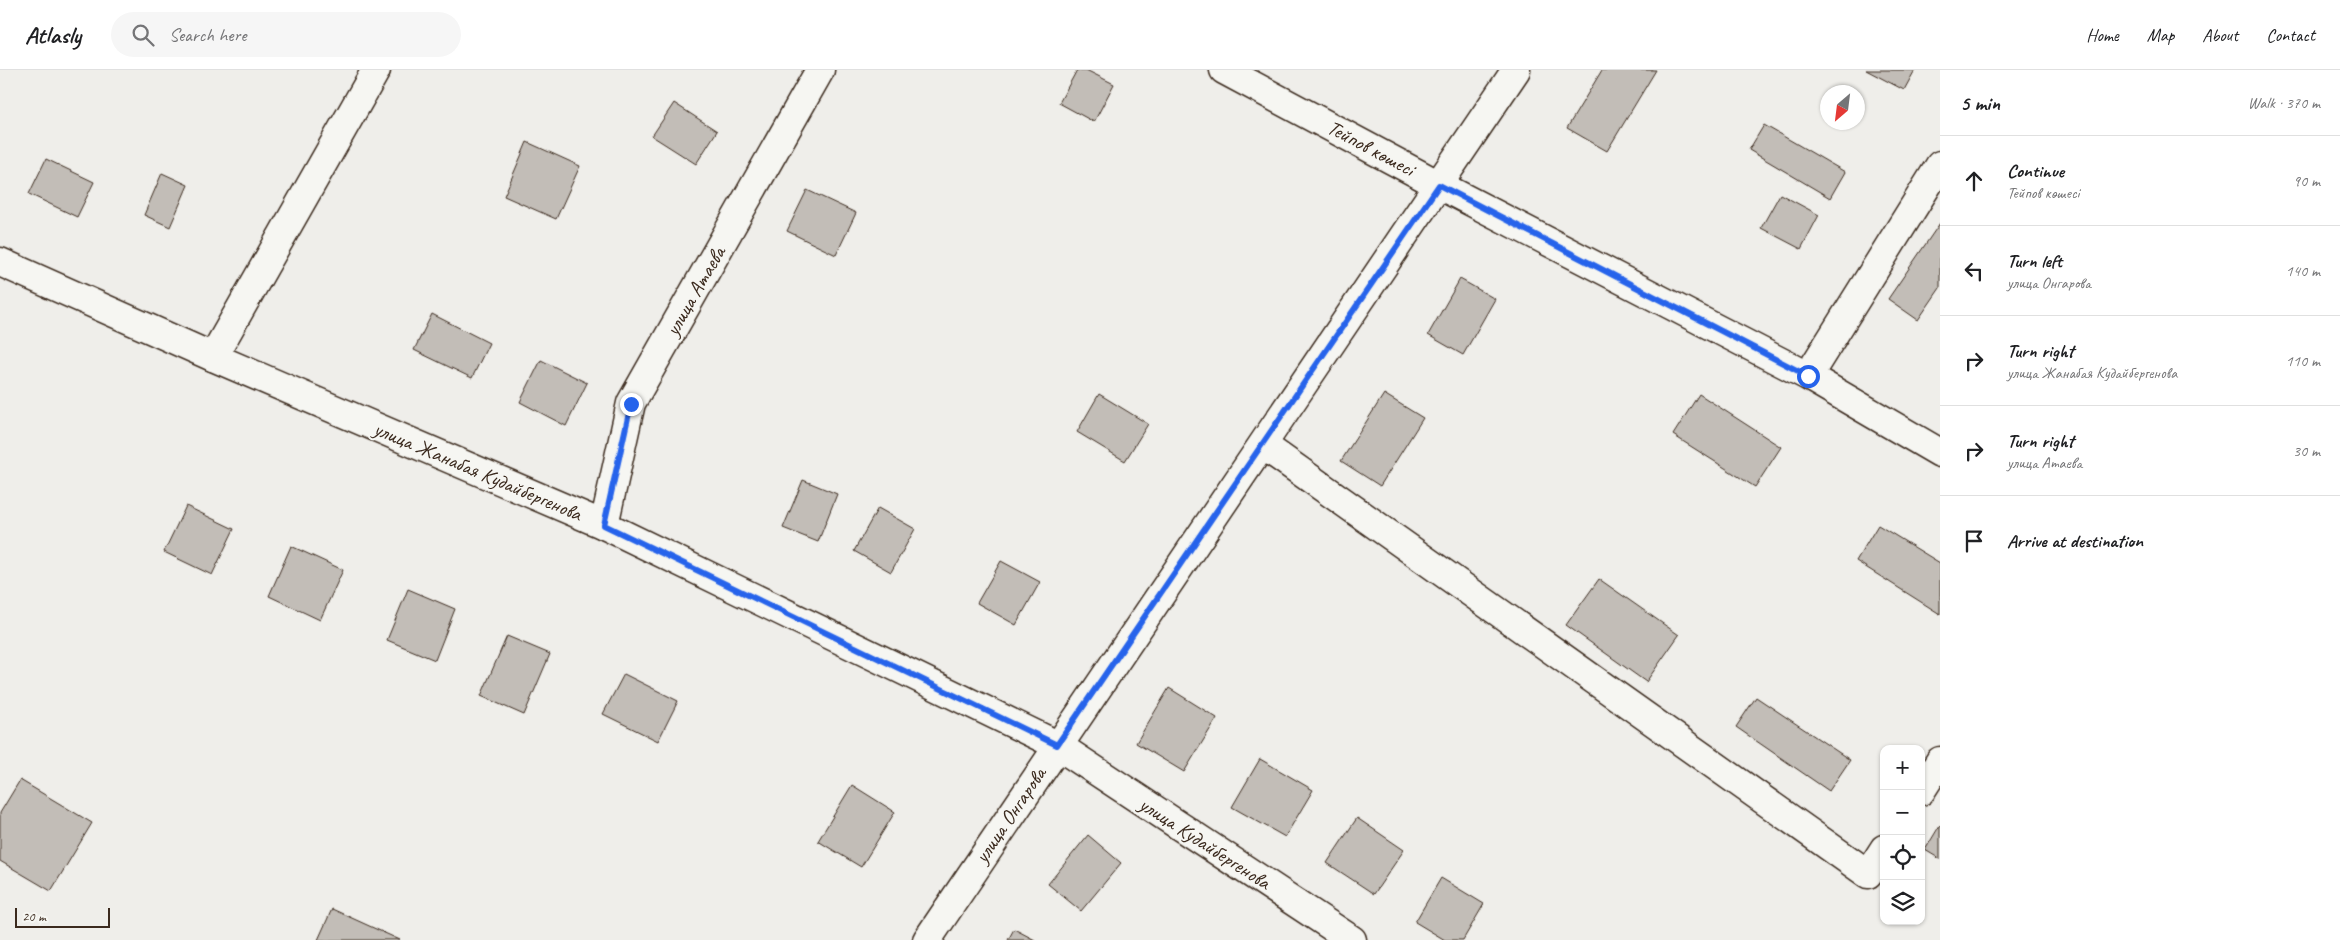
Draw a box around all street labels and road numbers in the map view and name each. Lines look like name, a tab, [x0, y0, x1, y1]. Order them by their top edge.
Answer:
street label: Тейпов көшесі	[1323, 114, 1422, 183]
street label: улица Атаева	[658, 240, 732, 342]
street label: улица Жанабая Кудайбергенова	[368, 415, 588, 527]
street label: улица Онгарова	[967, 760, 1053, 870]
street label: улица Кудайбергенова	[1133, 790, 1277, 896]

